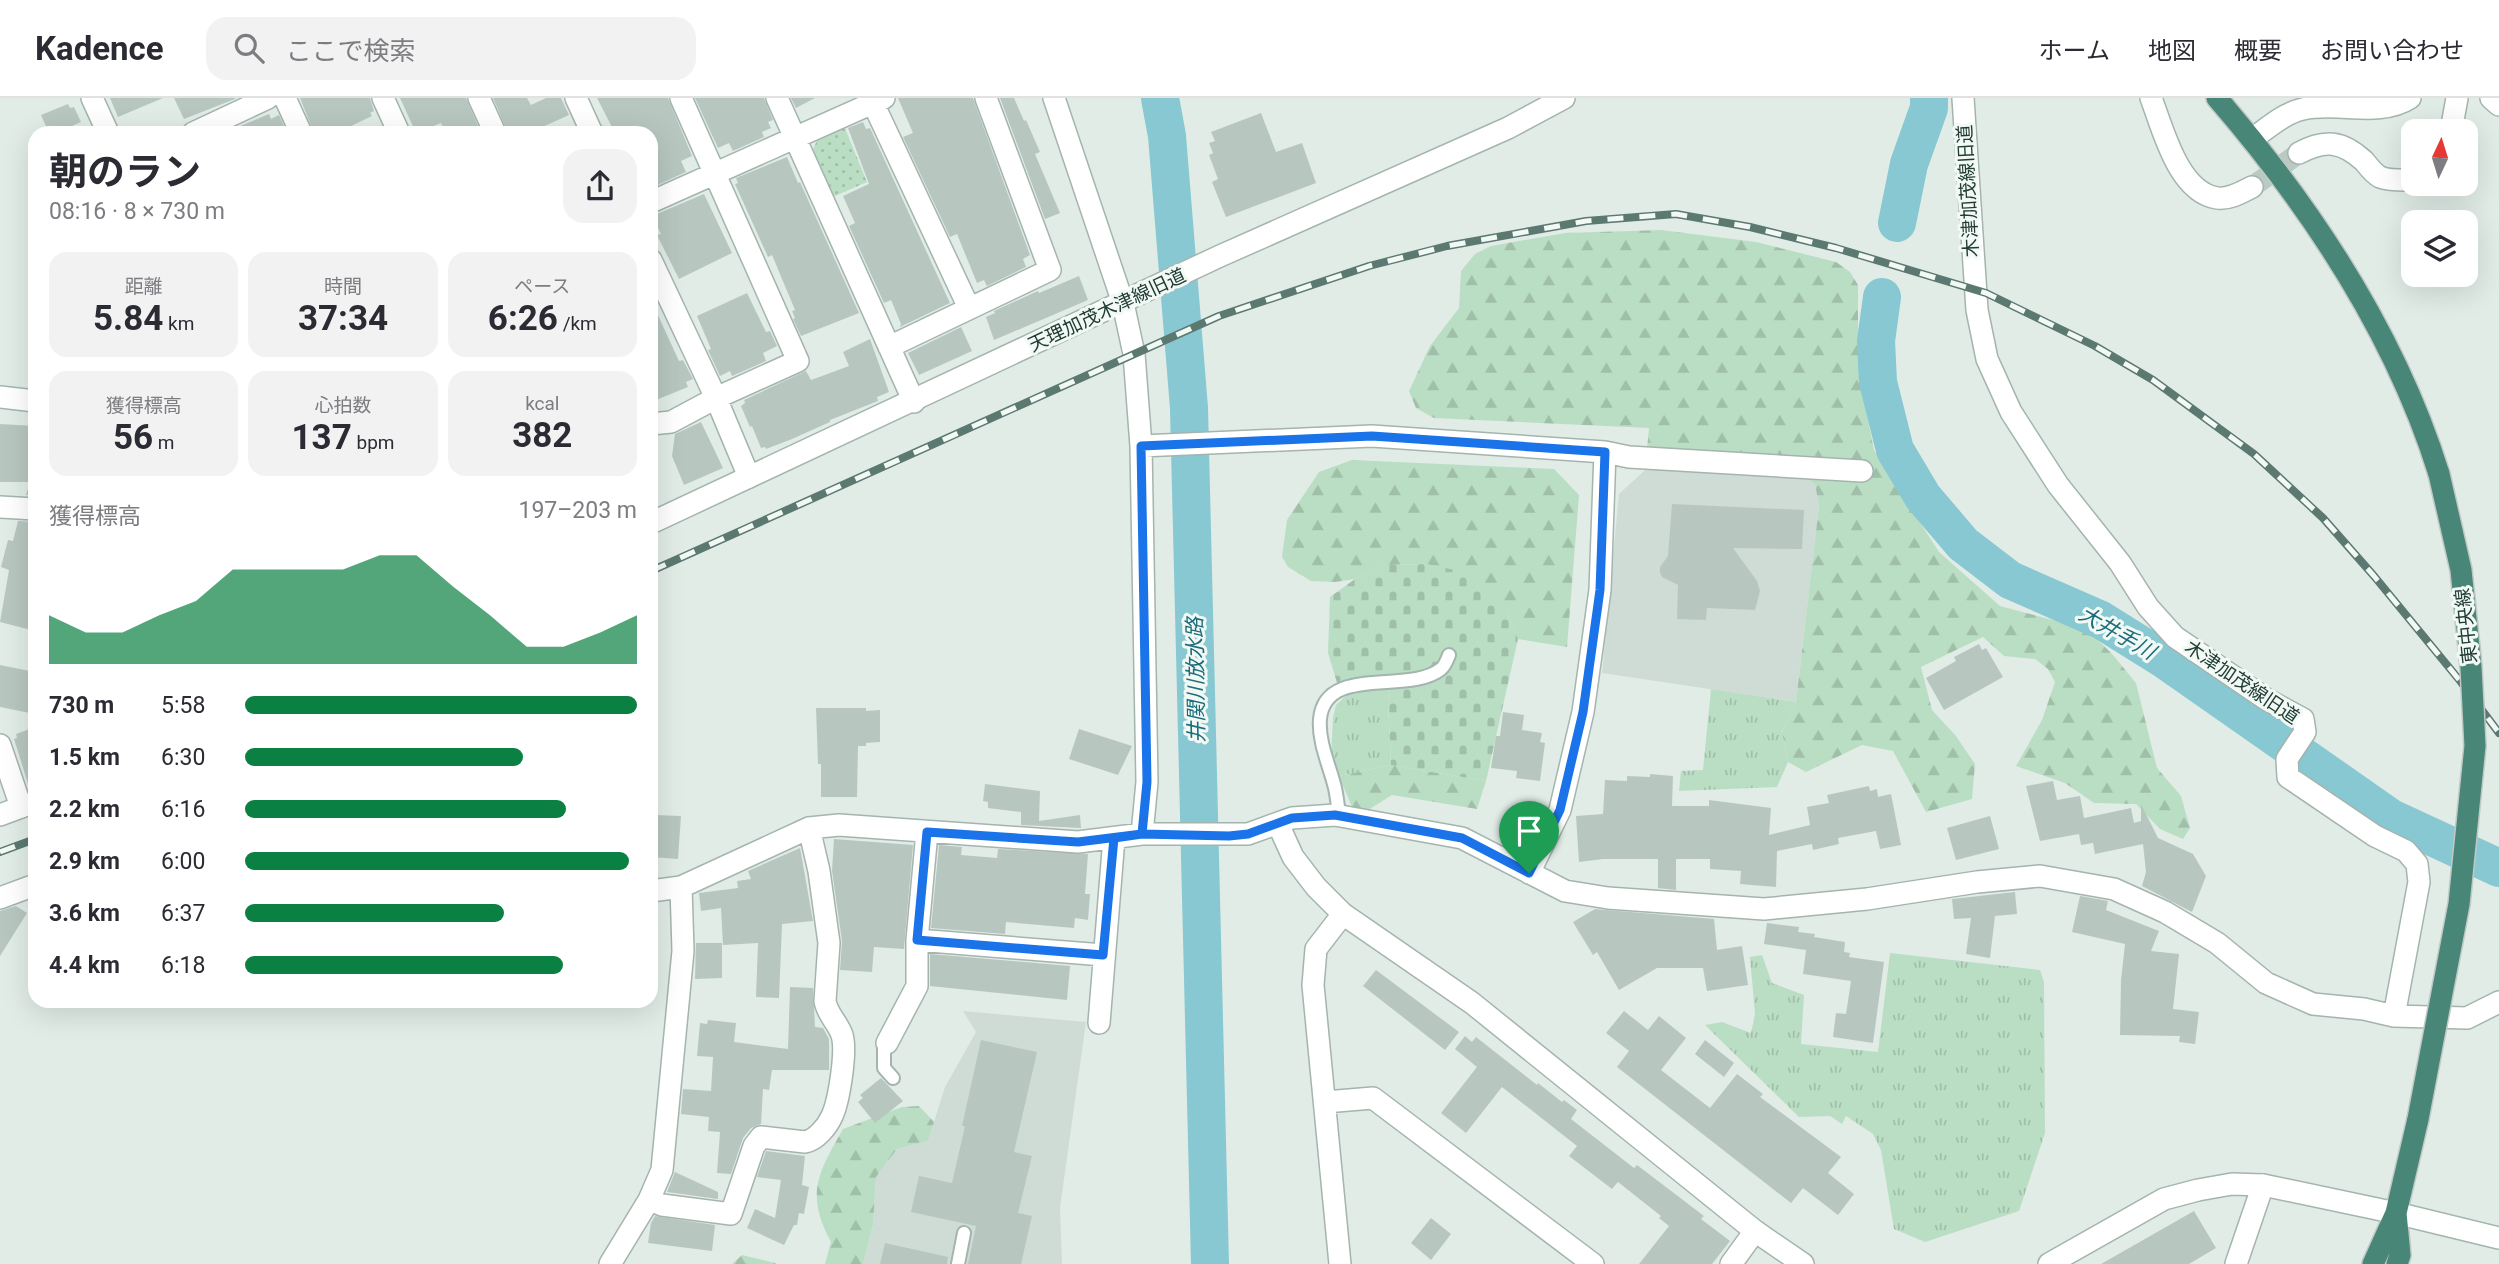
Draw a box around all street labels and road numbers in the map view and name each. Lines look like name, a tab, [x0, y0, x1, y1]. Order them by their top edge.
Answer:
street label: 木津加茂線旧道	[1953, 124, 1983, 258]
street label: 天理加茂木津線旧道	[1025, 263, 1189, 357]
street label: 東中央線	[2451, 587, 2481, 665]
street label: 木津加茂線旧道	[2180, 635, 2304, 729]

